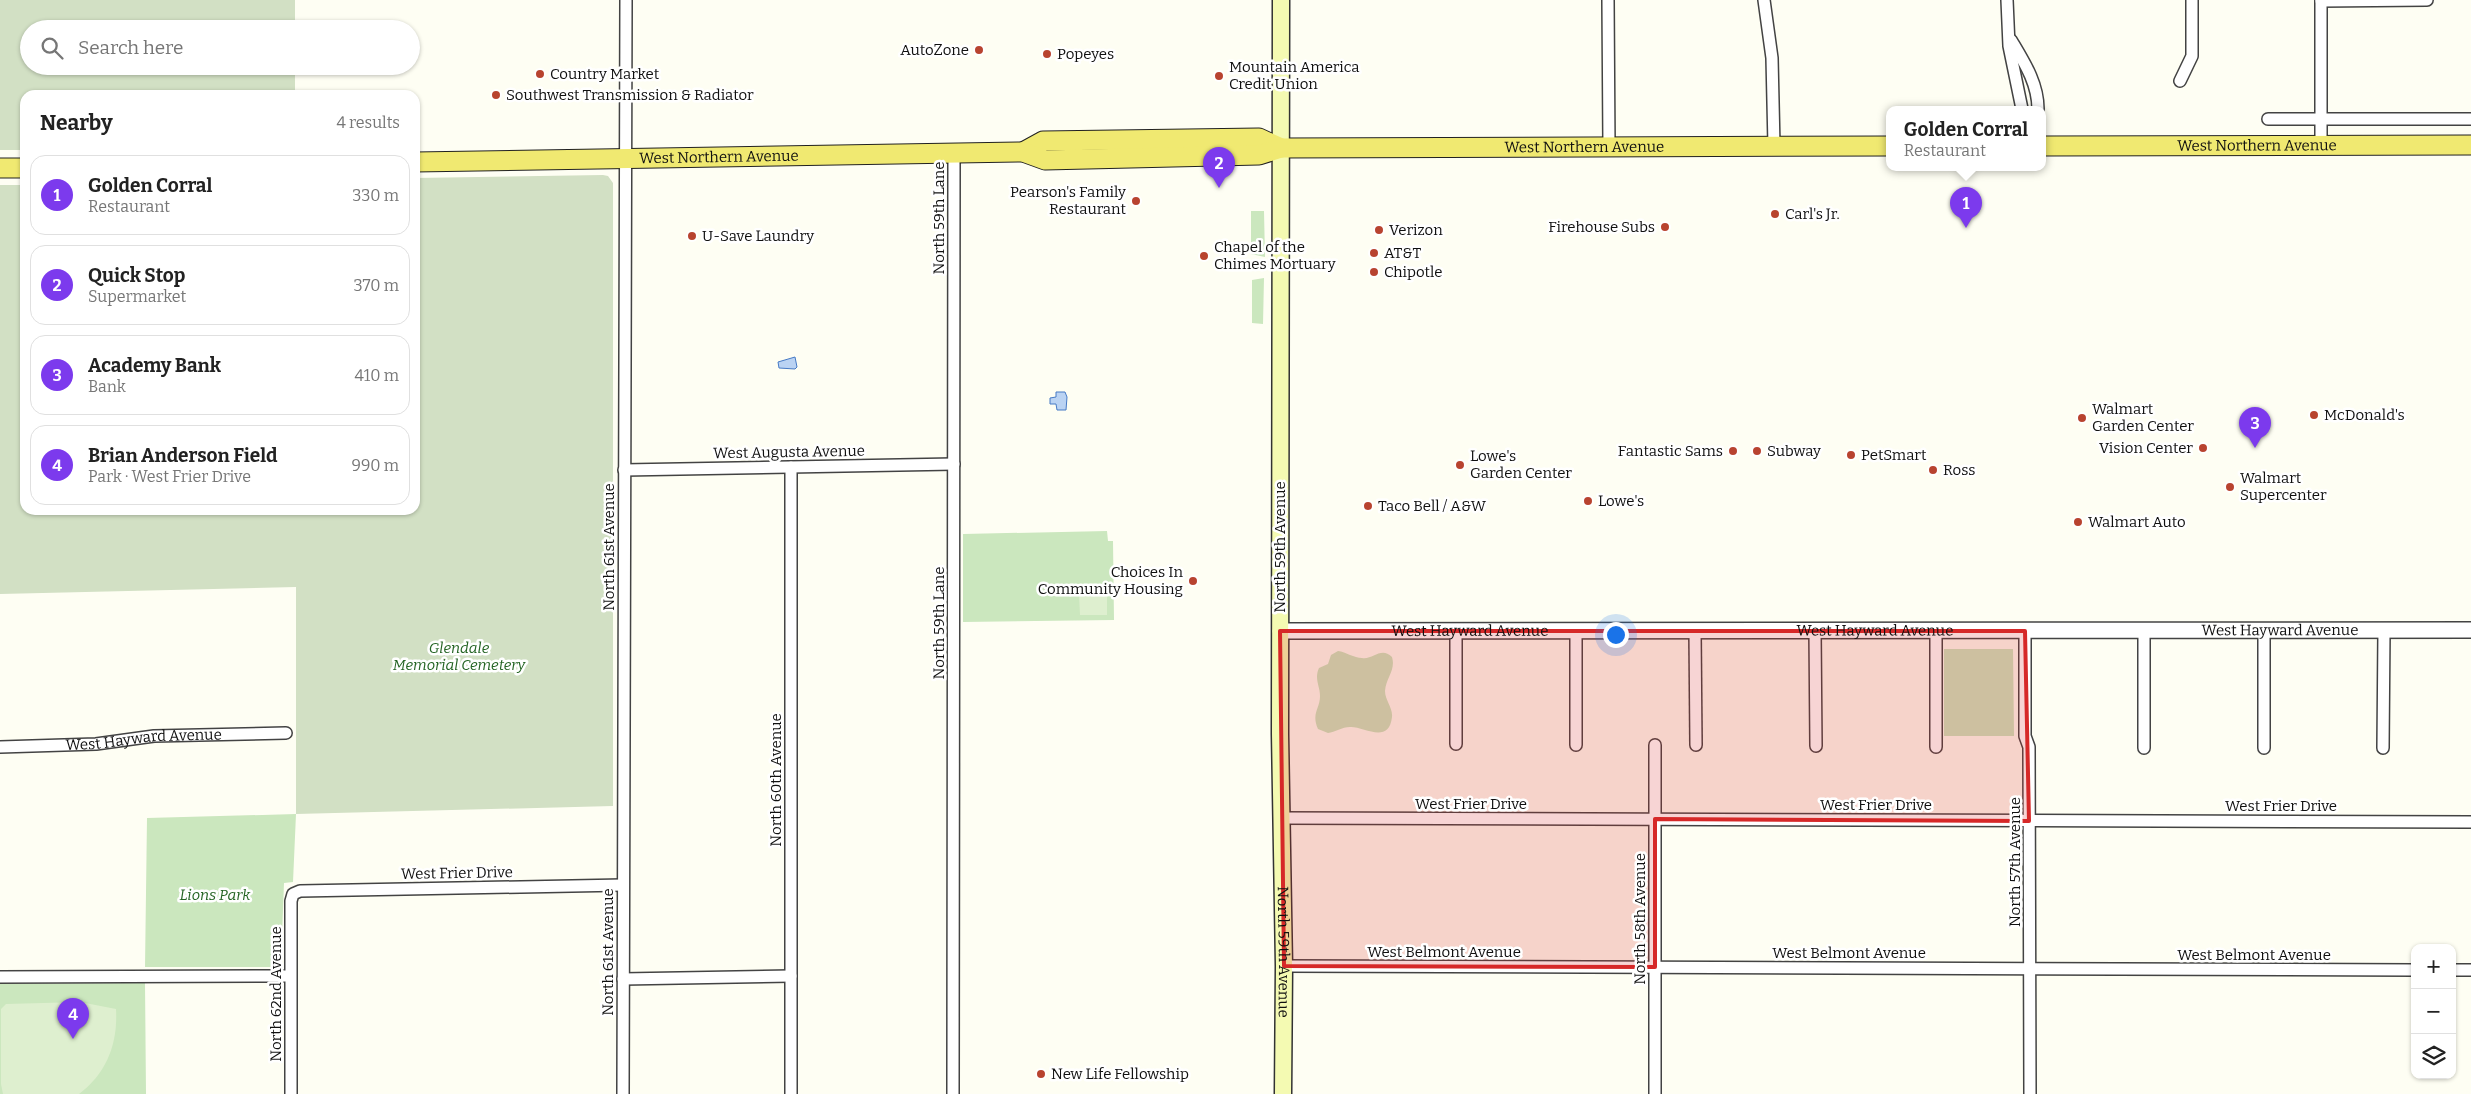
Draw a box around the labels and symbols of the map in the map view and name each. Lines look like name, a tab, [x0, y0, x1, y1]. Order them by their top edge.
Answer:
place label: AutoZone	[900, 41, 969, 59]
marker: AutoZone	[973, 44, 985, 56]
place label: Popeyes	[1057, 45, 1114, 63]
marker: Popeyes	[1041, 48, 1053, 60]
place label: Mountain America Credit Union	[1229, 58, 1359, 93]
place label: Country Market	[550, 65, 660, 83]
marker: Country Market	[534, 68, 546, 80]
marker: Mountain America Credit Union	[1213, 70, 1225, 82]
place label: Southwest Transmission & Radiator	[506, 86, 754, 104]
marker: Southwest Transmission & Radiator	[490, 89, 502, 101]
street label: West Northern Avenue	[2177, 136, 2337, 155]
street label: West Northern Avenue	[1505, 138, 1664, 156]
street label: West Northern Avenue	[639, 147, 799, 167]
pin: 2	[1203, 147, 1235, 188]
street label: North 59th Lane	[930, 162, 948, 274]
place label: Pearson's Family Restaurant	[1010, 183, 1127, 218]
pin: 1	[1950, 187, 1982, 228]
marker: Pearson's Family Restaurant	[1130, 195, 1142, 207]
place label: Carl's Jr.	[1785, 205, 1840, 223]
marker: Carl's Jr.	[1769, 208, 1781, 220]
place label: Firehouse Subs	[1548, 218, 1655, 236]
place label: Verizon	[1389, 221, 1443, 239]
marker: Firehouse Subs	[1659, 221, 1671, 233]
marker: Verizon	[1373, 224, 1385, 236]
place label: U-Save Laundry	[702, 227, 814, 245]
marker: U-Save Laundry	[686, 230, 698, 242]
place label: Chapel of the Chimes Mortuary	[1214, 238, 1336, 273]
place label: AT&T	[1384, 244, 1422, 262]
marker: AT&T	[1368, 247, 1380, 259]
marker: Chapel of the Chimes Mortuary	[1198, 250, 1210, 262]
place label: Chipotle	[1384, 263, 1442, 281]
marker: Chipotle	[1368, 266, 1380, 278]
place label: Walmart Garden Center	[2092, 400, 2194, 435]
place label: McDonald's	[2324, 406, 2405, 424]
pin: 3	[2239, 407, 2271, 448]
marker: McDonald's	[2308, 409, 2320, 421]
marker: Walmart Garden Center	[2076, 412, 2088, 424]
place label: Vision Center	[2099, 439, 2193, 457]
street label: West Augusta Avenue	[713, 442, 865, 462]
place label: Fantastic Sams	[1618, 442, 1723, 460]
place label: Subway	[1767, 442, 1821, 460]
marker: Vision Center	[2197, 442, 2209, 454]
marker: Fantastic Sams	[1727, 445, 1739, 457]
marker: Subway	[1751, 445, 1763, 457]
place label: PetSmart	[1861, 446, 1927, 464]
place label: Lowe's Garden Center	[1470, 447, 1572, 482]
marker: PetSmart	[1845, 449, 1857, 461]
marker: Lowe's Garden Center	[1454, 459, 1466, 471]
place label: Ross	[1943, 461, 1976, 479]
marker: Ross	[1927, 464, 1939, 476]
place label: Walmart Supercenter	[2240, 469, 2327, 504]
street label: North 59th Avenue	[1271, 481, 1289, 613]
marker: Walmart Supercenter	[2224, 481, 2236, 493]
street label: North 61st Avenue	[600, 483, 618, 611]
place label: Lowe's	[1598, 492, 1644, 510]
marker: Lowe's	[1582, 495, 1594, 507]
place label: Taco Bell / A&W	[1378, 497, 1487, 515]
marker: Taco Bell / A&W	[1362, 500, 1374, 512]
place label: Walmart Auto	[2088, 513, 2186, 531]
marker: Walmart Auto	[2072, 516, 2084, 528]
place label: Choices In Community Housing	[1038, 563, 1183, 598]
street label: North 59th Lane	[930, 567, 948, 679]
marker: Choices In Community Housing	[1187, 575, 1199, 587]
street label: West Hayward Avenue	[1797, 621, 1953, 640]
street label: West Hayward Avenue	[2202, 621, 2358, 639]
street label: West Hayward Avenue	[1392, 622, 1548, 640]
your location	[1603, 622, 1629, 648]
park label: Glendale Memorial Cemetery	[393, 639, 527, 674]
street label: North 60th Avenue	[767, 713, 785, 847]
street label: West Hayward Avenue	[65, 725, 222, 754]
street label: West Frier Drive	[1415, 795, 1527, 813]
street label: West Frier Drive	[1820, 796, 1932, 814]
street label: North 57th Avenue	[2006, 797, 2024, 927]
street label: West Frier Drive	[2225, 797, 2337, 815]
street label: North 58th Avenue	[1631, 853, 1649, 985]
street label: West Frier Drive	[401, 863, 513, 883]
park label: Lions Park	[180, 886, 251, 904]
street label: North 59th Avenue	[1274, 886, 1293, 1018]
street label: North 61st Avenue	[599, 888, 617, 1016]
street label: North 62nd Avenue	[267, 926, 285, 1062]
street label: West Belmont Avenue	[1367, 943, 1521, 961]
street label: West Belmont Avenue	[1772, 944, 1926, 962]
street label: West Belmont Avenue	[2177, 946, 2331, 964]
pin: 4	[57, 998, 89, 1039]
place label: New Life Fellowship	[1051, 1065, 1189, 1083]
marker: New Life Fellowship	[1035, 1068, 1047, 1080]

